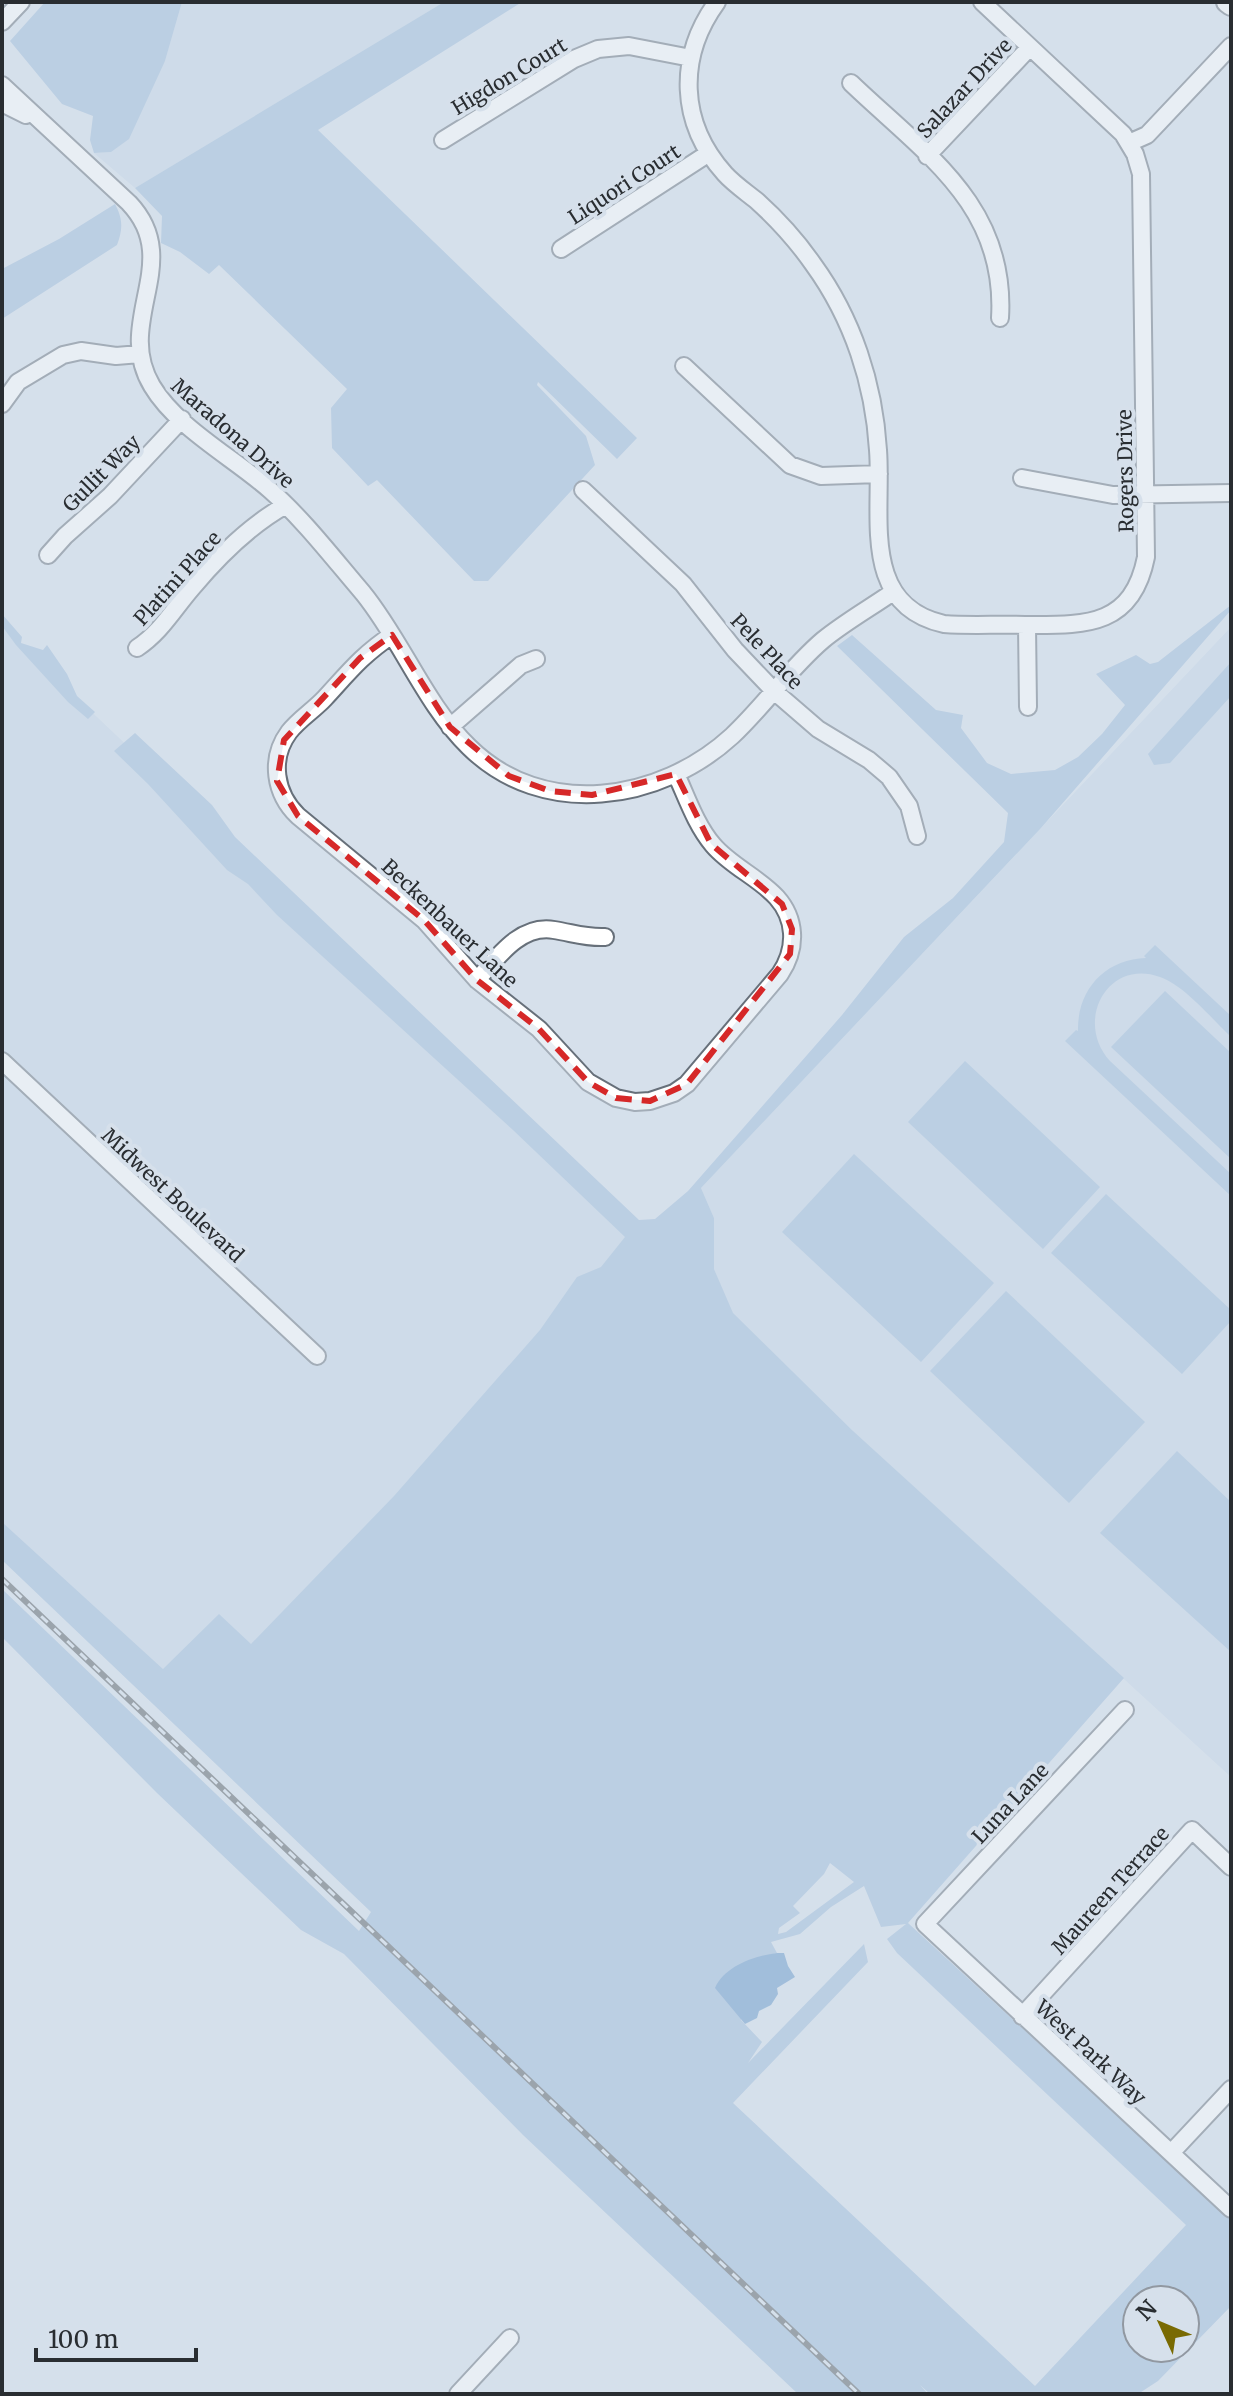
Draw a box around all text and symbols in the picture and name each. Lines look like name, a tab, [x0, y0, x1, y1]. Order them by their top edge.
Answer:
street label: Higdon Court	[447, 32, 571, 120]
street label: Salazar Drive	[911, 33, 1017, 143]
street label: Liquori Court	[563, 138, 685, 229]
street label: Maradona Drive	[166, 373, 300, 493]
street label: Rogers Drive	[1111, 409, 1139, 533]
street label: Gullit Way	[57, 429, 145, 517]
street label: Platini Place	[128, 526, 226, 630]
street label: Pele Place	[726, 608, 808, 694]
street label: Beckenbauer Lane	[377, 854, 523, 992]
street label: Midwest Boulevard	[97, 1123, 249, 1267]
street label: Luna Lane	[966, 1758, 1054, 1848]
street label: Maureen Terrace	[1046, 1821, 1174, 1959]
street label: West Park Way	[1030, 1994, 1152, 2110]
north arrow	[1121, 2284, 1201, 2364]
text: N	[1131, 2294, 1163, 2326]
scale bar	[36, 2312, 196, 2362]
text: 100 m	[48, 2324, 119, 2355]

